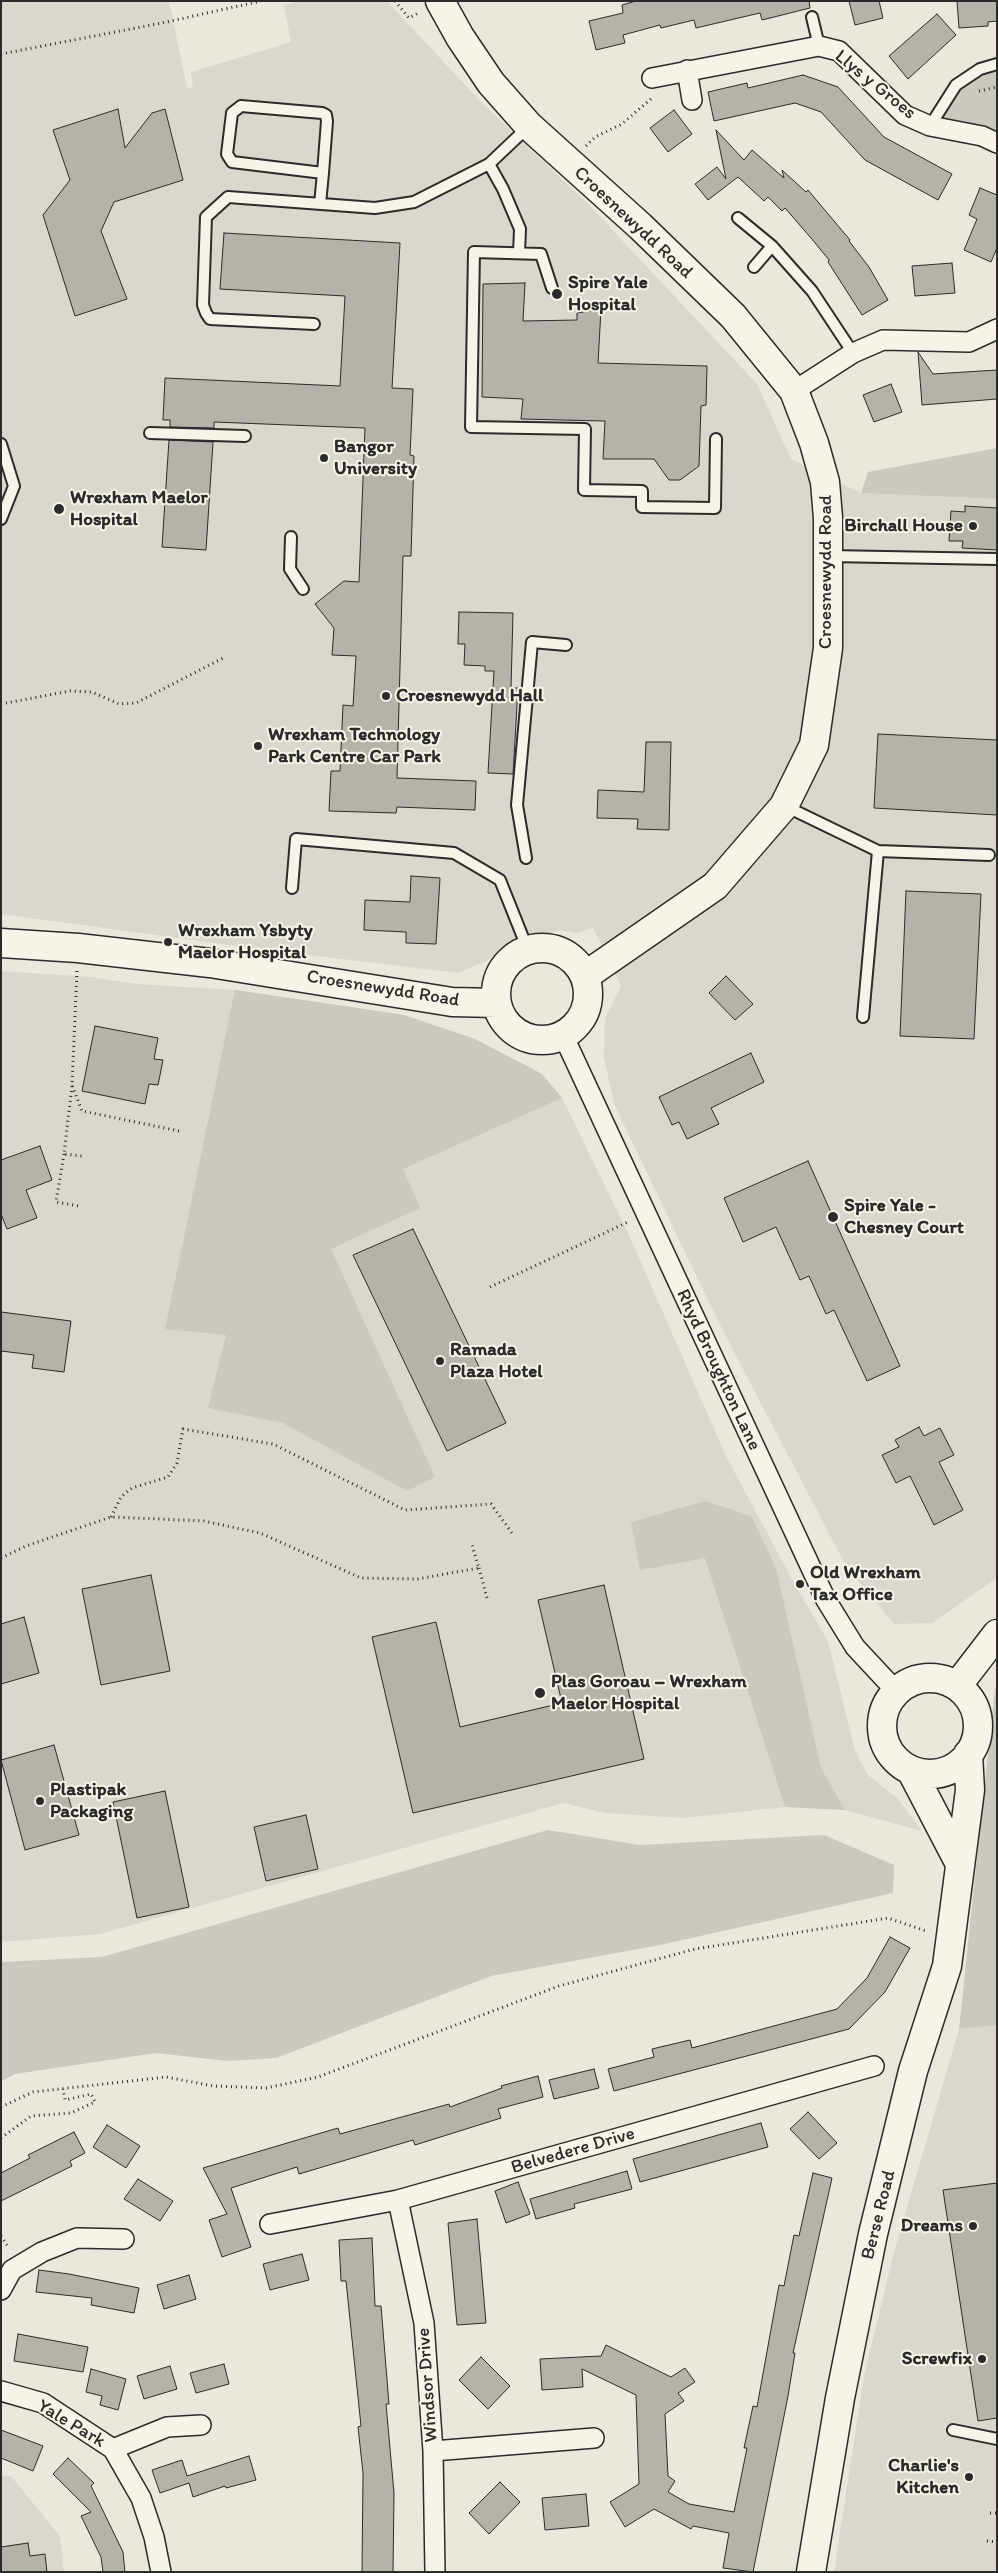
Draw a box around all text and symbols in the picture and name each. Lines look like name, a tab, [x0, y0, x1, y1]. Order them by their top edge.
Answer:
street label: Llys y Groes	[830, 45, 920, 125]
street label: Croesnewydd Road	[569, 162, 697, 284]
place label: Spire Yale Hospital	[568, 272, 648, 316]
marker: Spire Yale Hospital	[550, 287, 564, 301]
place label: Bangor University	[334, 436, 417, 480]
marker: Bangor University	[318, 452, 330, 464]
place label: Wrexham Maelor Hospital	[70, 487, 208, 531]
street label: Croesnewydd Road	[815, 495, 837, 649]
marker: Wrexham Maelor Hospital	[52, 502, 66, 516]
place label: Birchall House	[844, 515, 963, 537]
marker: Birchall House	[967, 520, 979, 532]
place label: Croesnewydd Hall	[396, 685, 543, 707]
marker: Croesnewydd Hall	[380, 690, 392, 702]
place label: Wrexham Technology Park Centre Car Park	[268, 724, 441, 768]
marker: Wrexham Technology Park Centre Car Park	[252, 740, 264, 752]
place label: Wrexham Ysbyty Maelor Hospital	[178, 920, 313, 964]
marker: Wrexham Ysbyty Maelor Hospital	[162, 936, 174, 948]
street label: Croesnewydd Road	[305, 966, 461, 1012]
place label: Spire Yale - Chesney Court	[844, 1195, 964, 1239]
marker: Spire Yale - Chesney Court	[826, 1210, 840, 1224]
street label: Rhyd Broughton Lane	[671, 1286, 765, 1454]
place label: Ramada Plaza Hotel	[450, 1339, 543, 1383]
marker: Ramada Plaza Hotel	[434, 1355, 446, 1367]
place label: Old Wrexham Tax Office	[810, 1562, 921, 1606]
marker: Old Wrexham Tax Office	[794, 1578, 806, 1590]
place label: Plas Goroau – Wrexham Maelor Hospital	[551, 1671, 747, 1715]
marker: Plas Goroau – Wrexham Maelor Hospital	[533, 1686, 547, 1700]
place label: Plastipak Packaging	[50, 1779, 133, 1823]
marker: Plastipak Packaging	[34, 1795, 46, 1807]
street label: Belvedere Drive	[508, 2122, 638, 2180]
street label: Berse Road	[857, 2168, 901, 2262]
place label: Dreams	[901, 2215, 963, 2237]
marker: Dreams	[967, 2220, 979, 2232]
street label: Windsor Drive	[413, 2327, 443, 2443]
place label: Screwfix	[902, 2348, 972, 2370]
marker: Screwfix	[976, 2353, 988, 2365]
street label: Yale Park	[33, 2395, 109, 2453]
place label: Charlie's Kitchen	[888, 2455, 959, 2499]
marker: Charlie's Kitchen	[963, 2471, 975, 2483]

